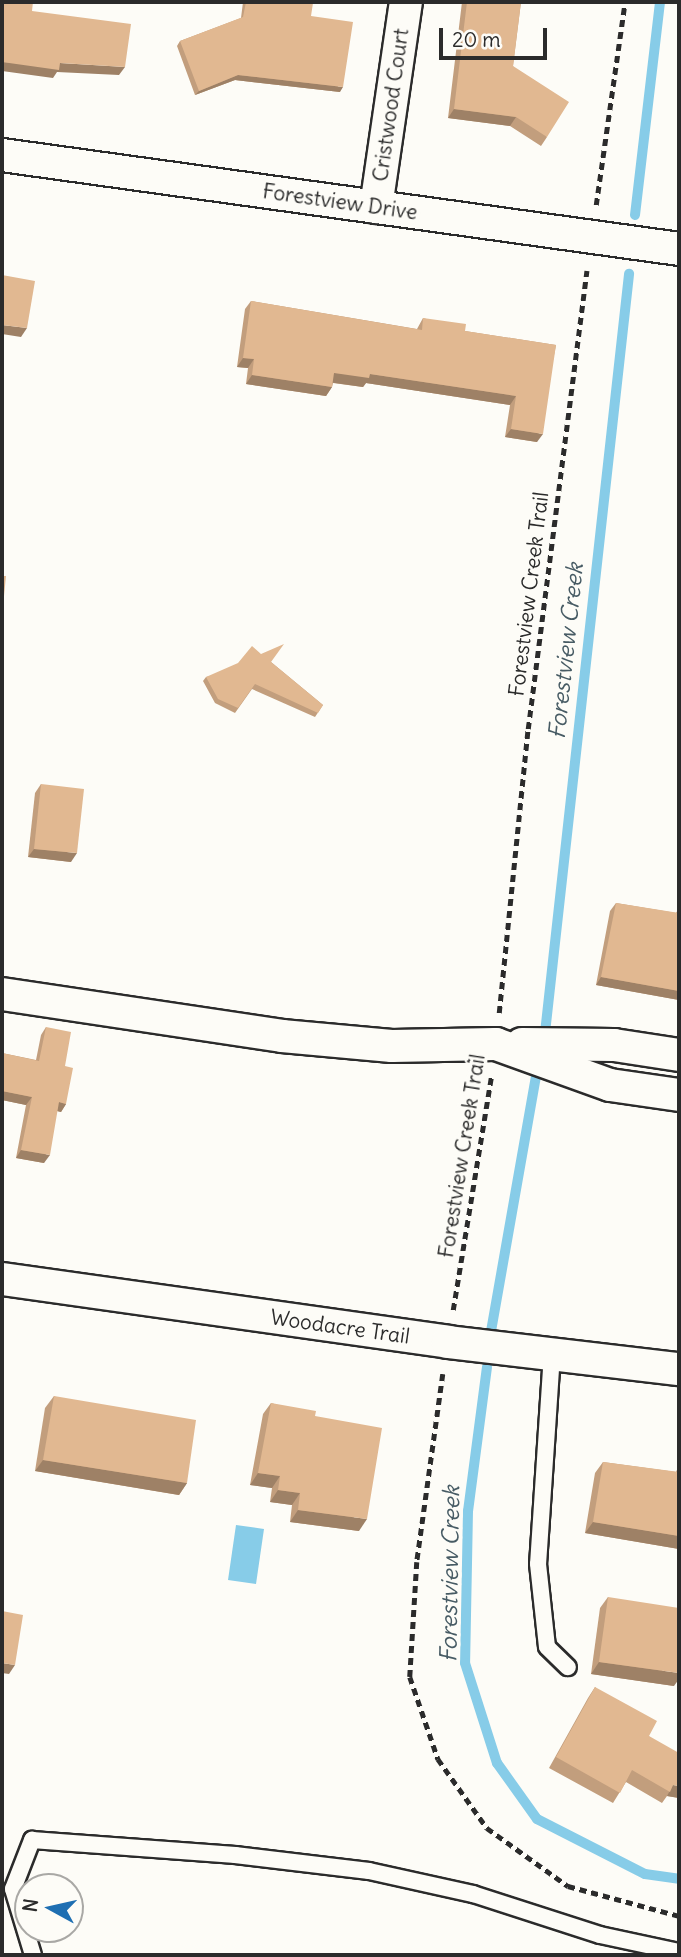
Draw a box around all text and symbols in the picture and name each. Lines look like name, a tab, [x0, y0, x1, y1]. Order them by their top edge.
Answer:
scale bar	[443, 14, 552, 58]
text: 20 m	[452, 26, 501, 53]
street label: Cristwood Court	[368, 27, 414, 183]
street label: Forestview Drive	[261, 179, 419, 225]
street label: Forestview Creek Trail	[504, 490, 554, 698]
water label: Forestview Creek	[543, 562, 589, 740]
street label: Forestview Creek Trail	[433, 1052, 491, 1260]
street label: Woodacre Trail	[269, 1305, 411, 1349]
water label: Forestview Creek	[435, 1485, 465, 1663]
north arrow	[14, 1873, 84, 1943]
text: N	[17, 1897, 43, 1914]

